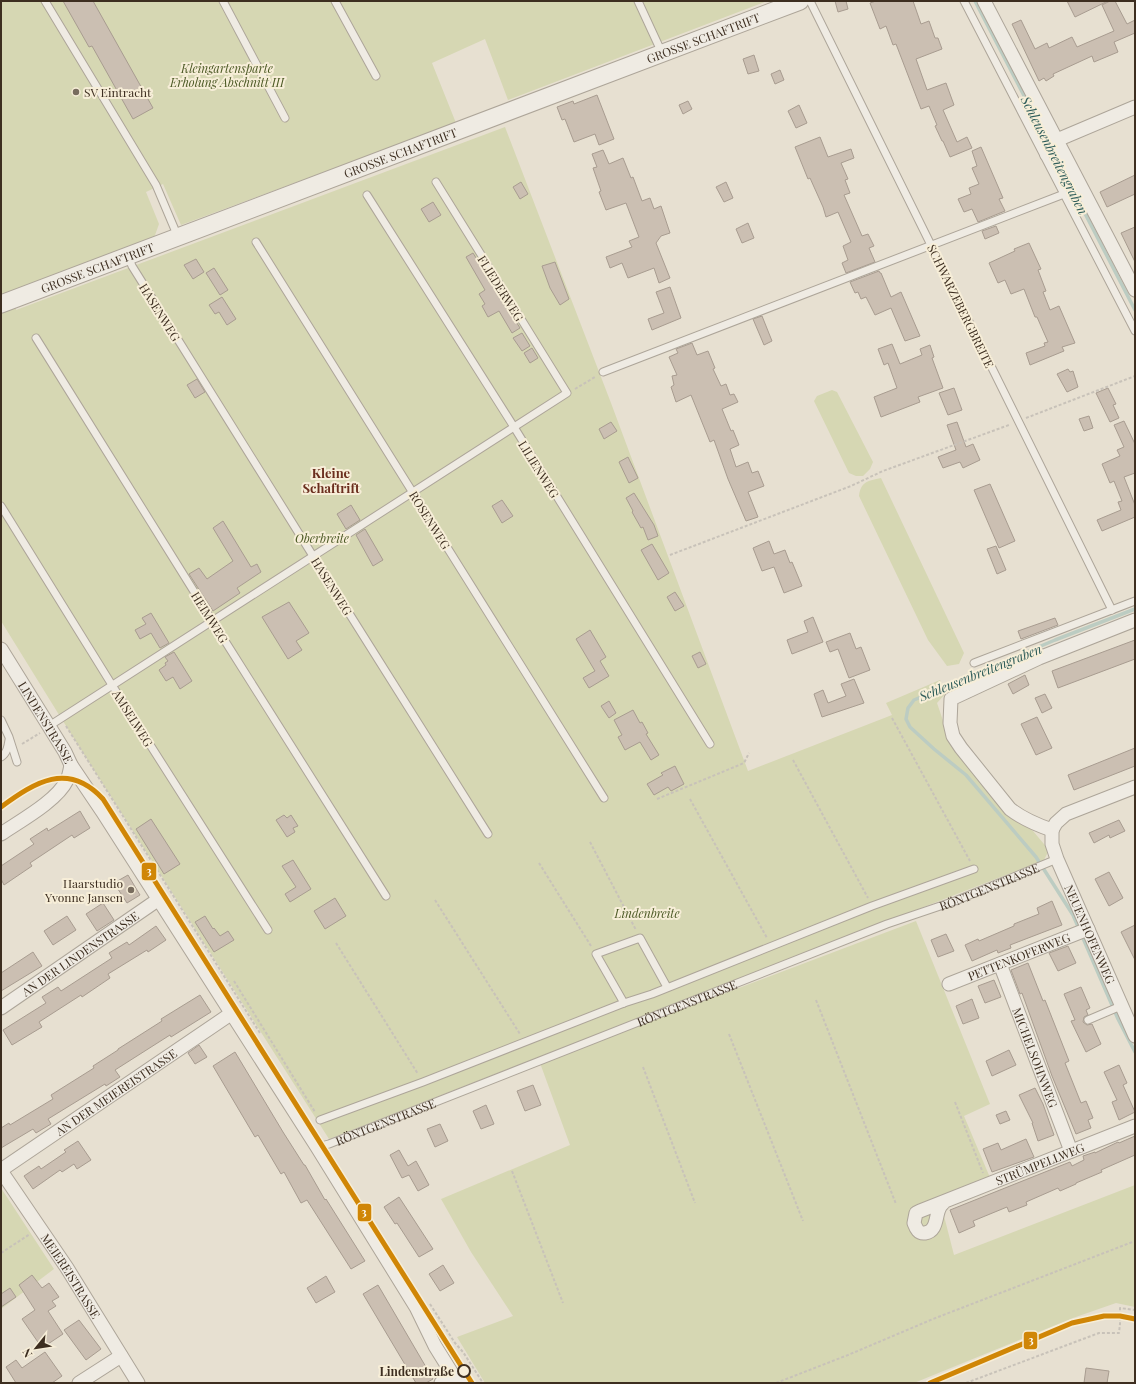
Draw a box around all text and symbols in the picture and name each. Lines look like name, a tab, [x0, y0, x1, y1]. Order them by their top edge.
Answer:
street label: GROSSE SCHAFTRIFT	[644, 9, 763, 66]
park label: Kleingartensparte Erholung Abschnitt III	[169, 60, 285, 90]
place label: SV Eintracht	[84, 84, 152, 100]
marker: SV Eintracht	[71, 87, 81, 97]
water label: Schleusenbreitengraben	[1017, 92, 1092, 217]
street label: GROSSE SCHAFTRIFT	[341, 124, 460, 181]
street label: GROSSE SCHAFTRIFT	[38, 239, 157, 296]
street label: SCHWARZEBERGBREITE	[924, 241, 998, 371]
street label: FLIEDERWEG	[474, 252, 528, 324]
street label: HASENWEG	[136, 280, 184, 344]
street label: LILIENWEG	[515, 437, 563, 501]
district label: Kleine Schaftrift	[302, 464, 360, 496]
street label: ROSENWEG	[406, 488, 454, 552]
park label: Oberbreite	[295, 530, 349, 546]
street label: HASENWEG	[308, 554, 356, 618]
street label: HEIMWEG	[188, 588, 232, 646]
water label: Schleusenbreitengraben	[915, 640, 1044, 705]
street label: LINDENSTRASSE	[15, 678, 77, 766]
street label: AMSELWEG	[109, 686, 157, 750]
street label: RÖNTGENSTRASSE	[937, 859, 1041, 914]
line badge: 3	[141, 862, 157, 881]
text: 3	[146, 863, 152, 878]
place label: Haarstudio Yvonne Jansen	[44, 875, 123, 905]
street label: NEUENHOFENWEG	[1061, 882, 1119, 987]
marker: Haarstudio Yvonne Jansen	[126, 885, 136, 895]
park label: Lindenbreite	[613, 905, 680, 921]
street label: AN DER LINDENSTRASSE	[17, 907, 142, 1000]
street label: PETTENKOFERWEG	[965, 929, 1073, 984]
street label: RÖNTGENSTRASSE	[634, 976, 739, 1030]
street label: MICHELSOHNWEG	[1009, 1005, 1062, 1110]
street label: AN DER MEIEREISTRASSE	[51, 1045, 180, 1139]
street label: RÖNTGENSTRASSE	[333, 1095, 438, 1149]
street label: STRÜMPELLWEG	[993, 1139, 1087, 1188]
line badge: 3	[357, 1203, 372, 1222]
text: 3	[361, 1204, 367, 1219]
street label: MEIEREISTRASSE	[38, 1230, 104, 1321]
north arrow	[16, 1328, 56, 1368]
line badge: 3	[1023, 1331, 1038, 1350]
text: 3	[1028, 1332, 1034, 1347]
text: N	[18, 1346, 35, 1360]
place label: Lindenstraße	[379, 1363, 454, 1379]
marker: Lindenstraße	[457, 1364, 471, 1378]

